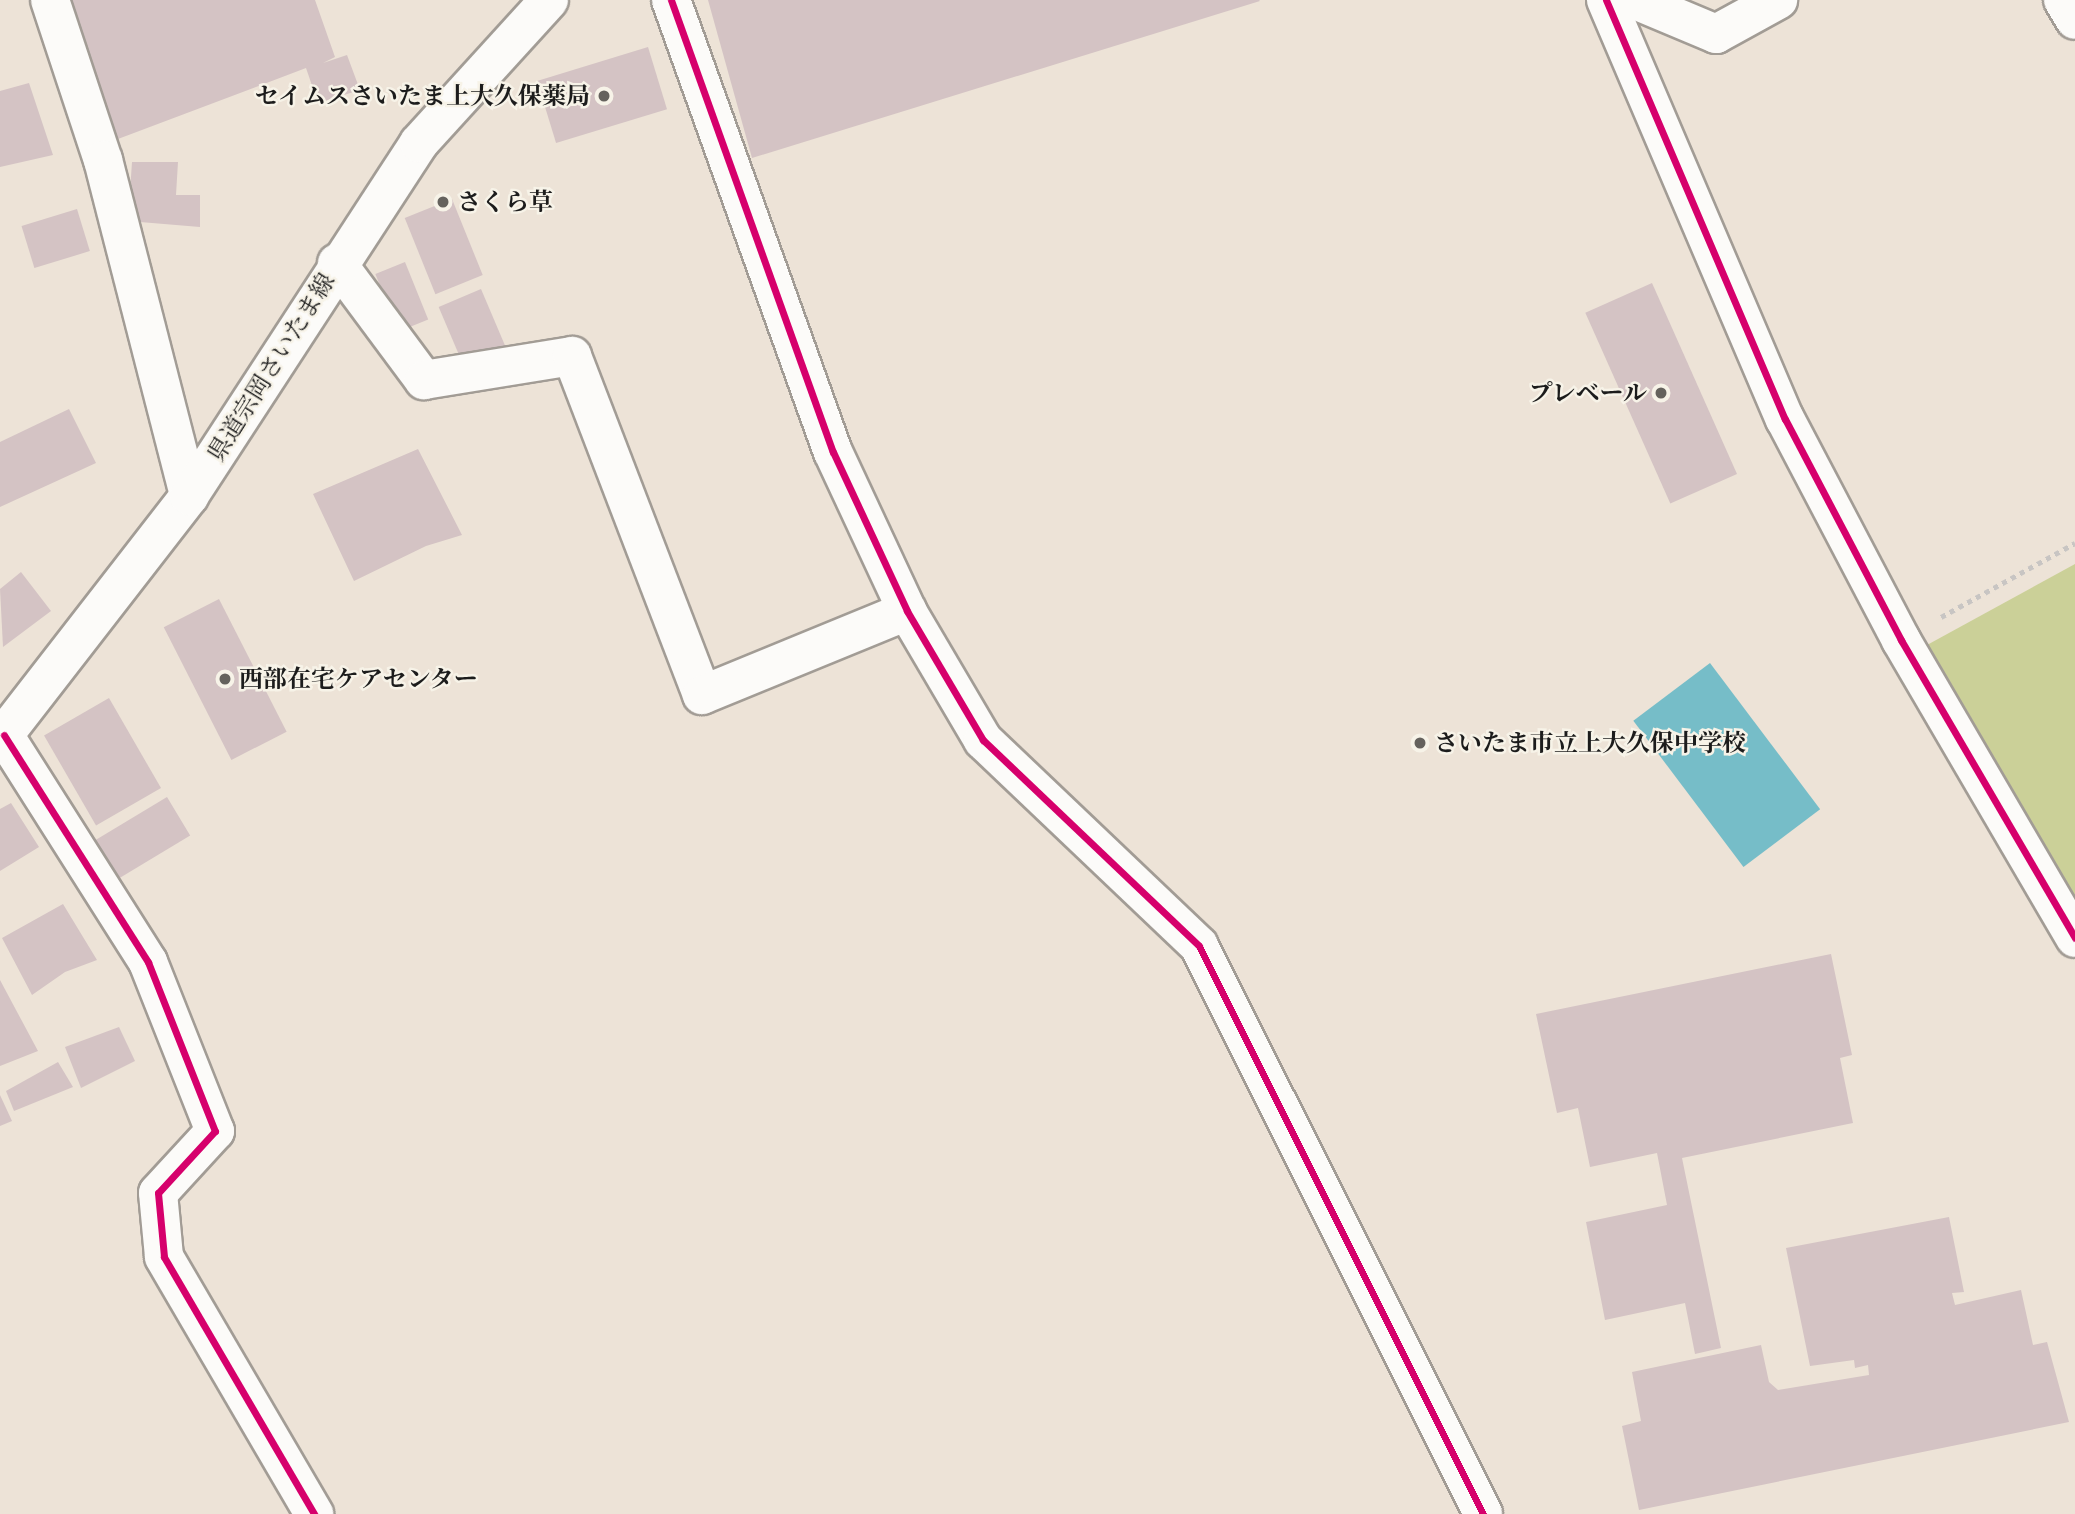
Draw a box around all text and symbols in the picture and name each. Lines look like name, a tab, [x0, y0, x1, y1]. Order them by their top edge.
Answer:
place label: セイムスさいたま上大久保薬局	[254, 82, 590, 110]
marker: セイムスさいたま上大久保薬局	[596, 88, 612, 104]
place label: さくら草	[457, 188, 553, 216]
marker: さくら草	[435, 194, 451, 210]
street label: 県道宗岡さいたま線	[202, 268, 340, 466]
place label: プレベール	[1527, 379, 1647, 407]
marker: プレベール	[1653, 385, 1669, 401]
place label: 西部在宅ケアセンター	[239, 665, 479, 693]
marker: 西部在宅ケアセンター	[217, 671, 233, 687]
place label: さいたま市立上大久保中学校	[1434, 729, 1746, 757]
marker: さいたま市立上大久保中学校	[1412, 735, 1428, 751]

